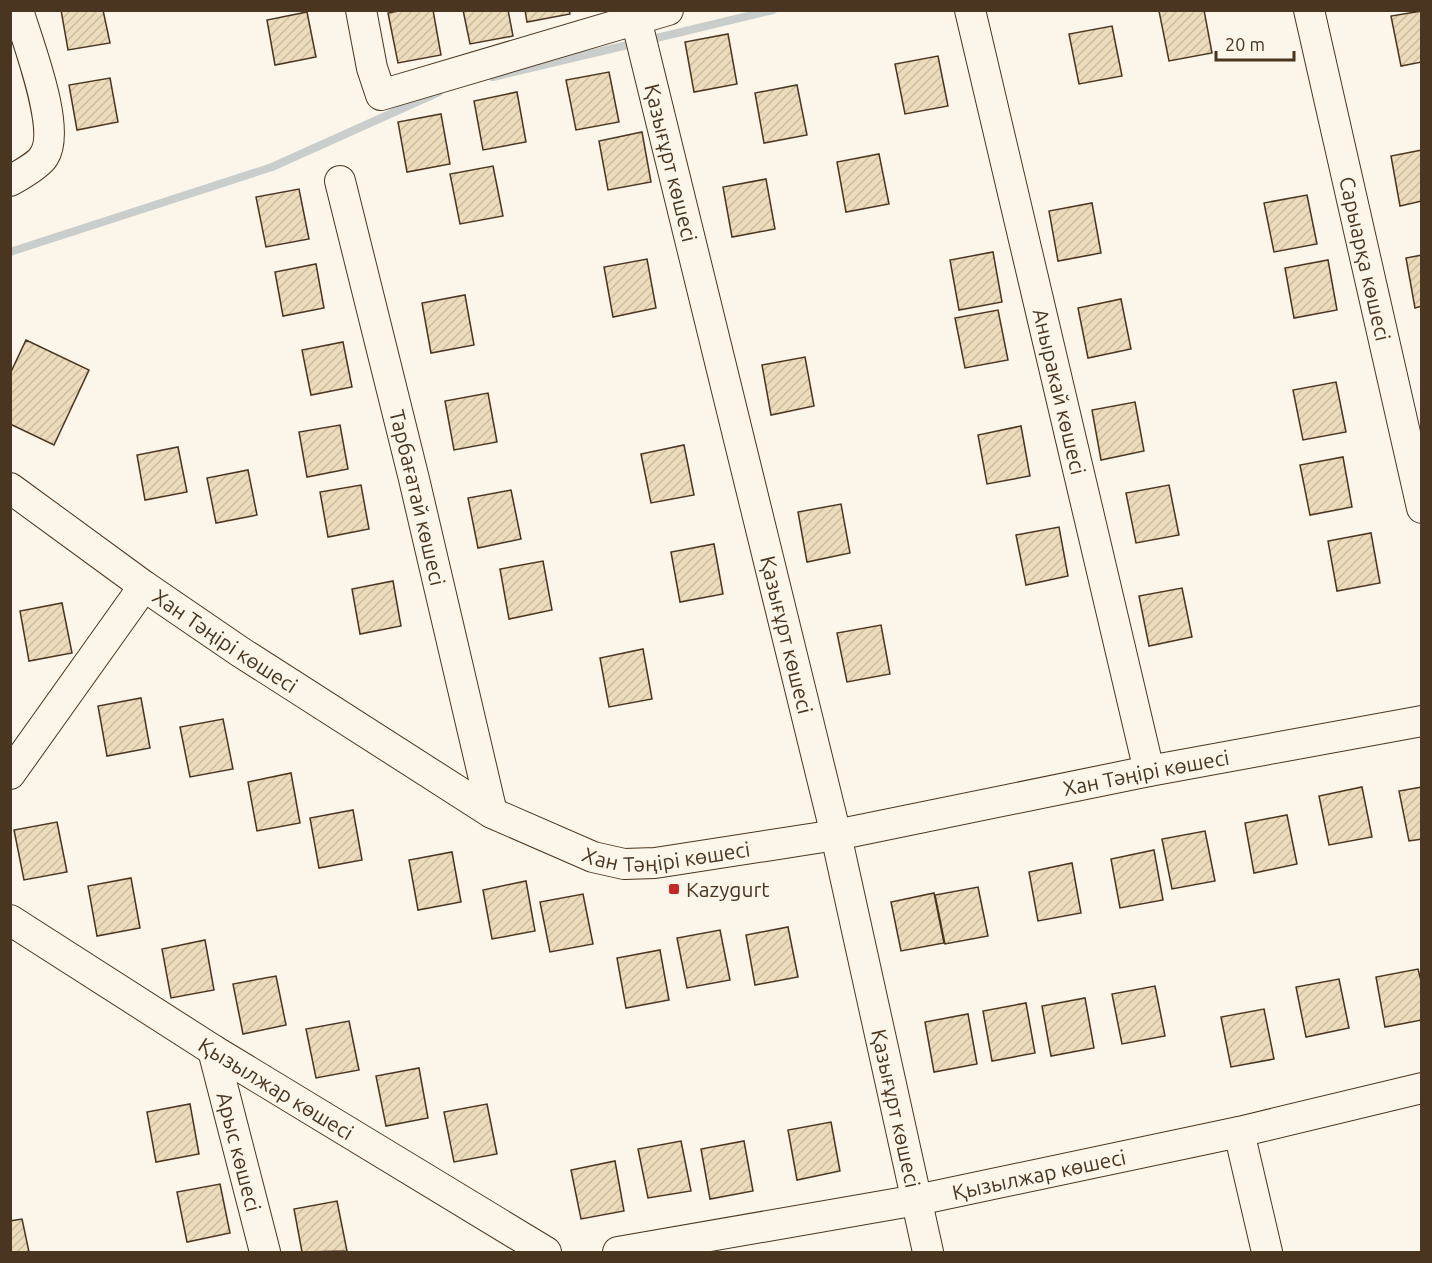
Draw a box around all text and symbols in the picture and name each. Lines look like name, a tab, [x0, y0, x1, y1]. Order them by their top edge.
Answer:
scale bar	[1216, 24, 1294, 62]
text: 20 m	[1225, 34, 1265, 54]
street label: Қазығұрт көшесі	[640, 81, 702, 244]
street label: Сарыарқа көшесі	[1335, 174, 1396, 343]
street label: Аныракай көшесі	[1029, 306, 1091, 477]
street label: Тарбағатай көшесі	[385, 407, 450, 588]
street label: Қазығұрт көшесі	[756, 553, 818, 716]
street label: Хан Тәңірі көшесі	[148, 584, 302, 697]
street label: Хан Тәңірі көшесі	[1061, 745, 1231, 800]
street label: Хан Тәңірі көшесі	[579, 836, 752, 876]
place label: Kazygurt	[686, 877, 770, 901]
marker: Kazygurt	[667, 882, 681, 896]
street label: Қазығұрт көшесі	[867, 1027, 925, 1190]
street label: Қызылжар көшесі	[194, 1032, 358, 1144]
street label: Арыс көшесі	[212, 1089, 266, 1214]
street label: Қызылжар көшесі	[950, 1144, 1128, 1204]

